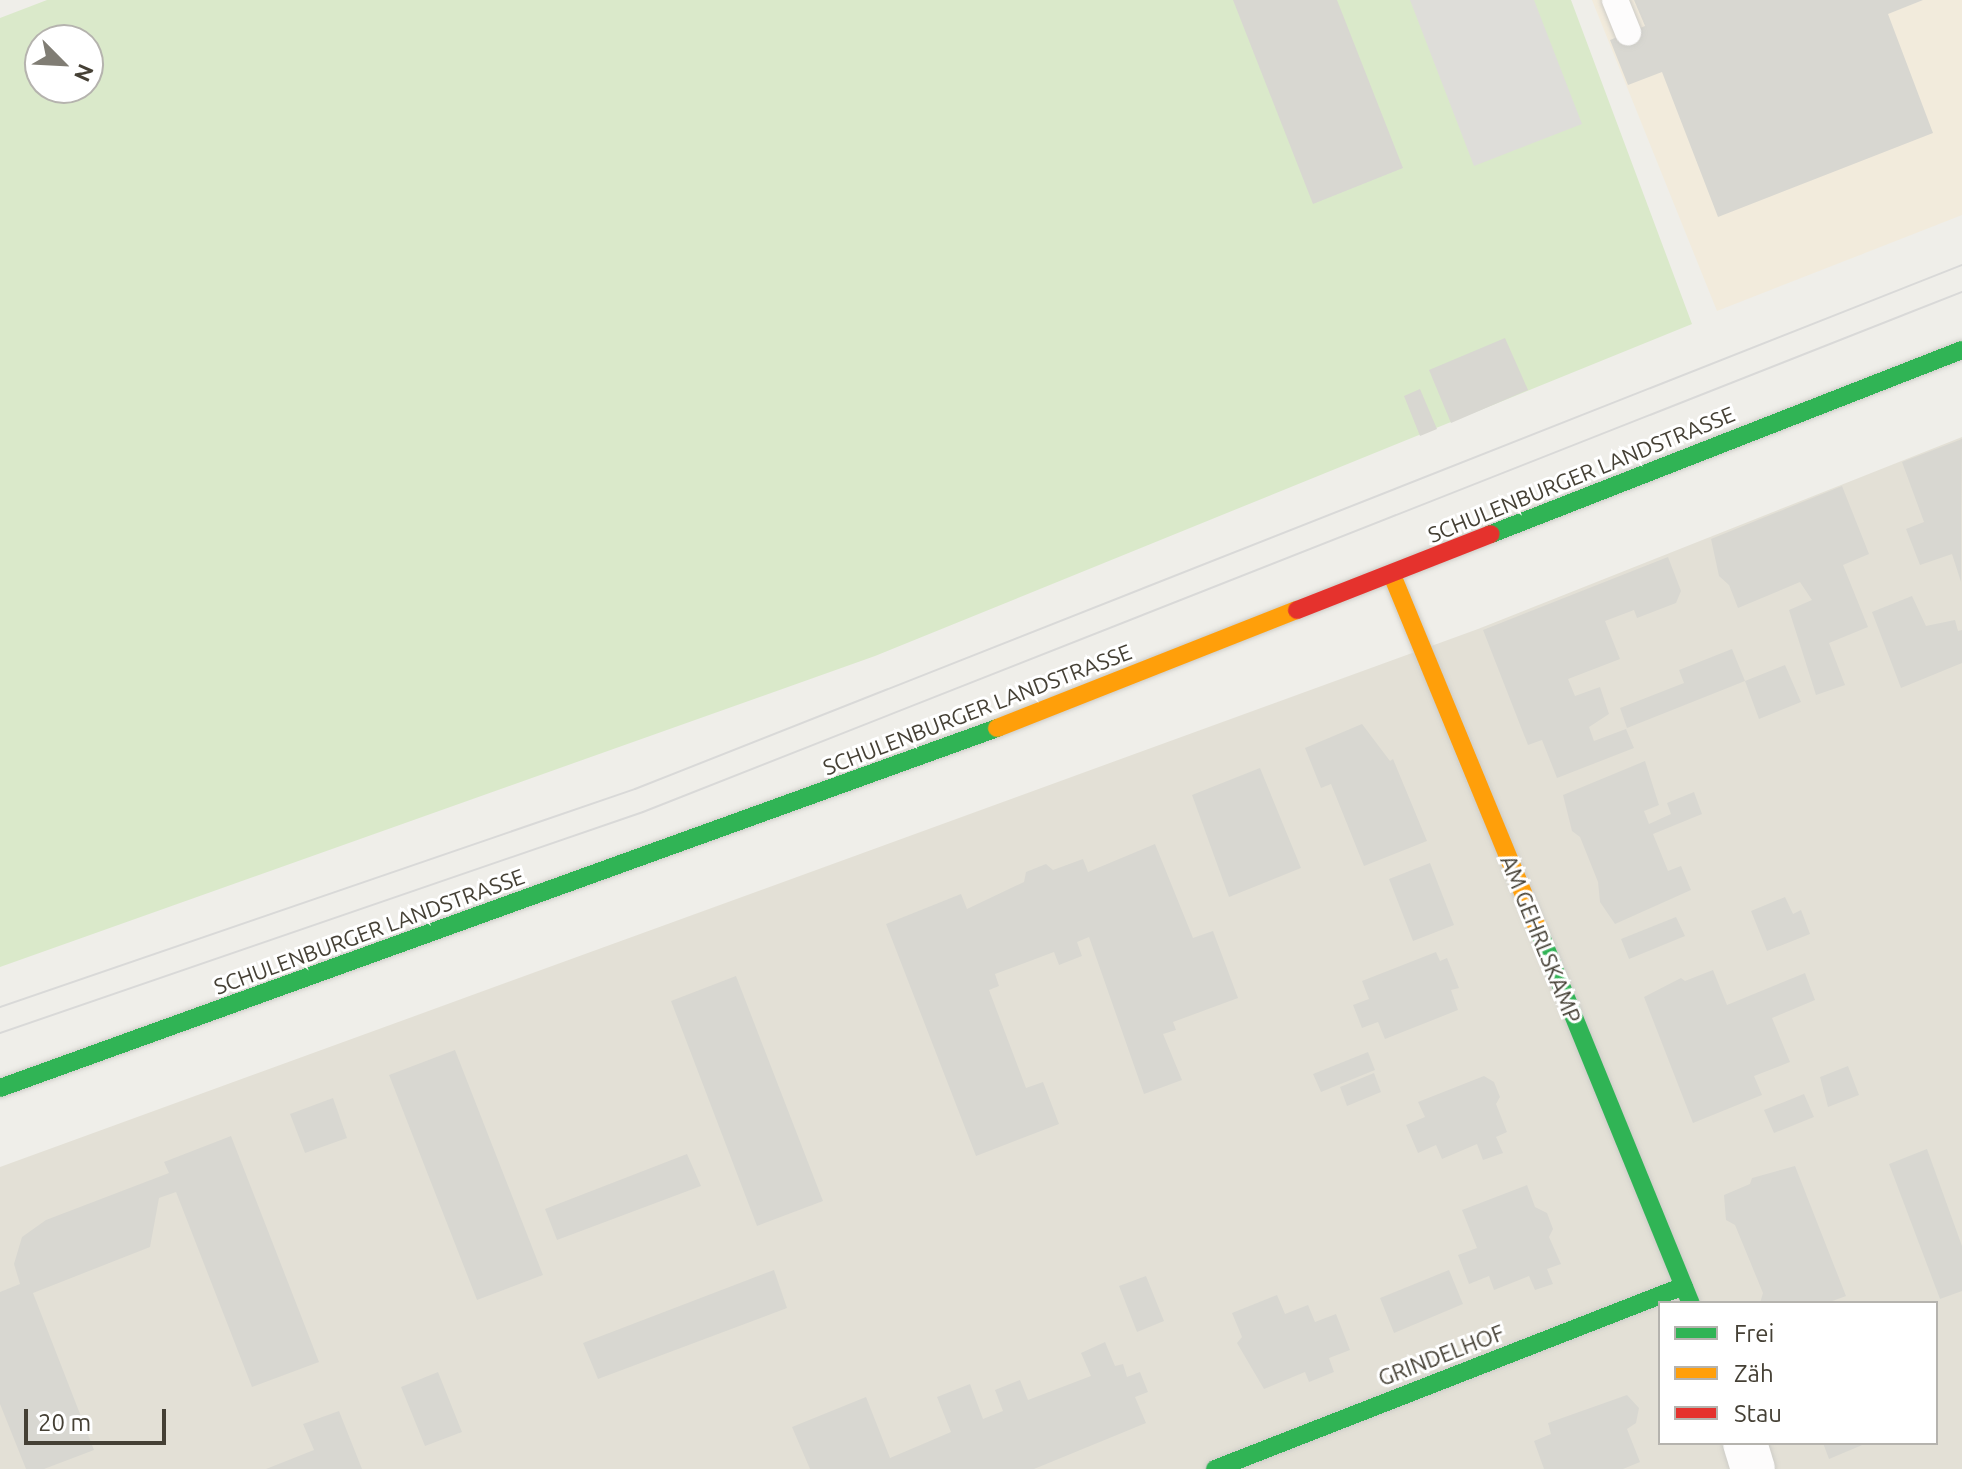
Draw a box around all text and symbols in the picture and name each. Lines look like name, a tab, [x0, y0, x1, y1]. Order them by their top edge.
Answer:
north arrow	[24, 24, 104, 104]
text: N	[70, 61, 99, 86]
street label: SCHULENBURGER LANDSTRASSE	[1424, 400, 1738, 548]
street label: SCHULENBURGER LANDSTRASSE	[819, 638, 1135, 780]
street label: AM GEHRLSKAMP	[1495, 851, 1587, 1027]
street label: SCHULENBURGER LANDSTRASSE	[210, 862, 528, 1000]
legend	[1658, 1301, 1938, 1445]
street label: GRINDELHOF	[1374, 1319, 1508, 1391]
text: Frei	[1734, 1320, 1774, 1347]
text: Zäh	[1734, 1360, 1774, 1387]
scale bar	[28, 1393, 170, 1443]
text: Stau	[1734, 1400, 1782, 1427]
text: 20 m	[38, 1409, 91, 1436]

